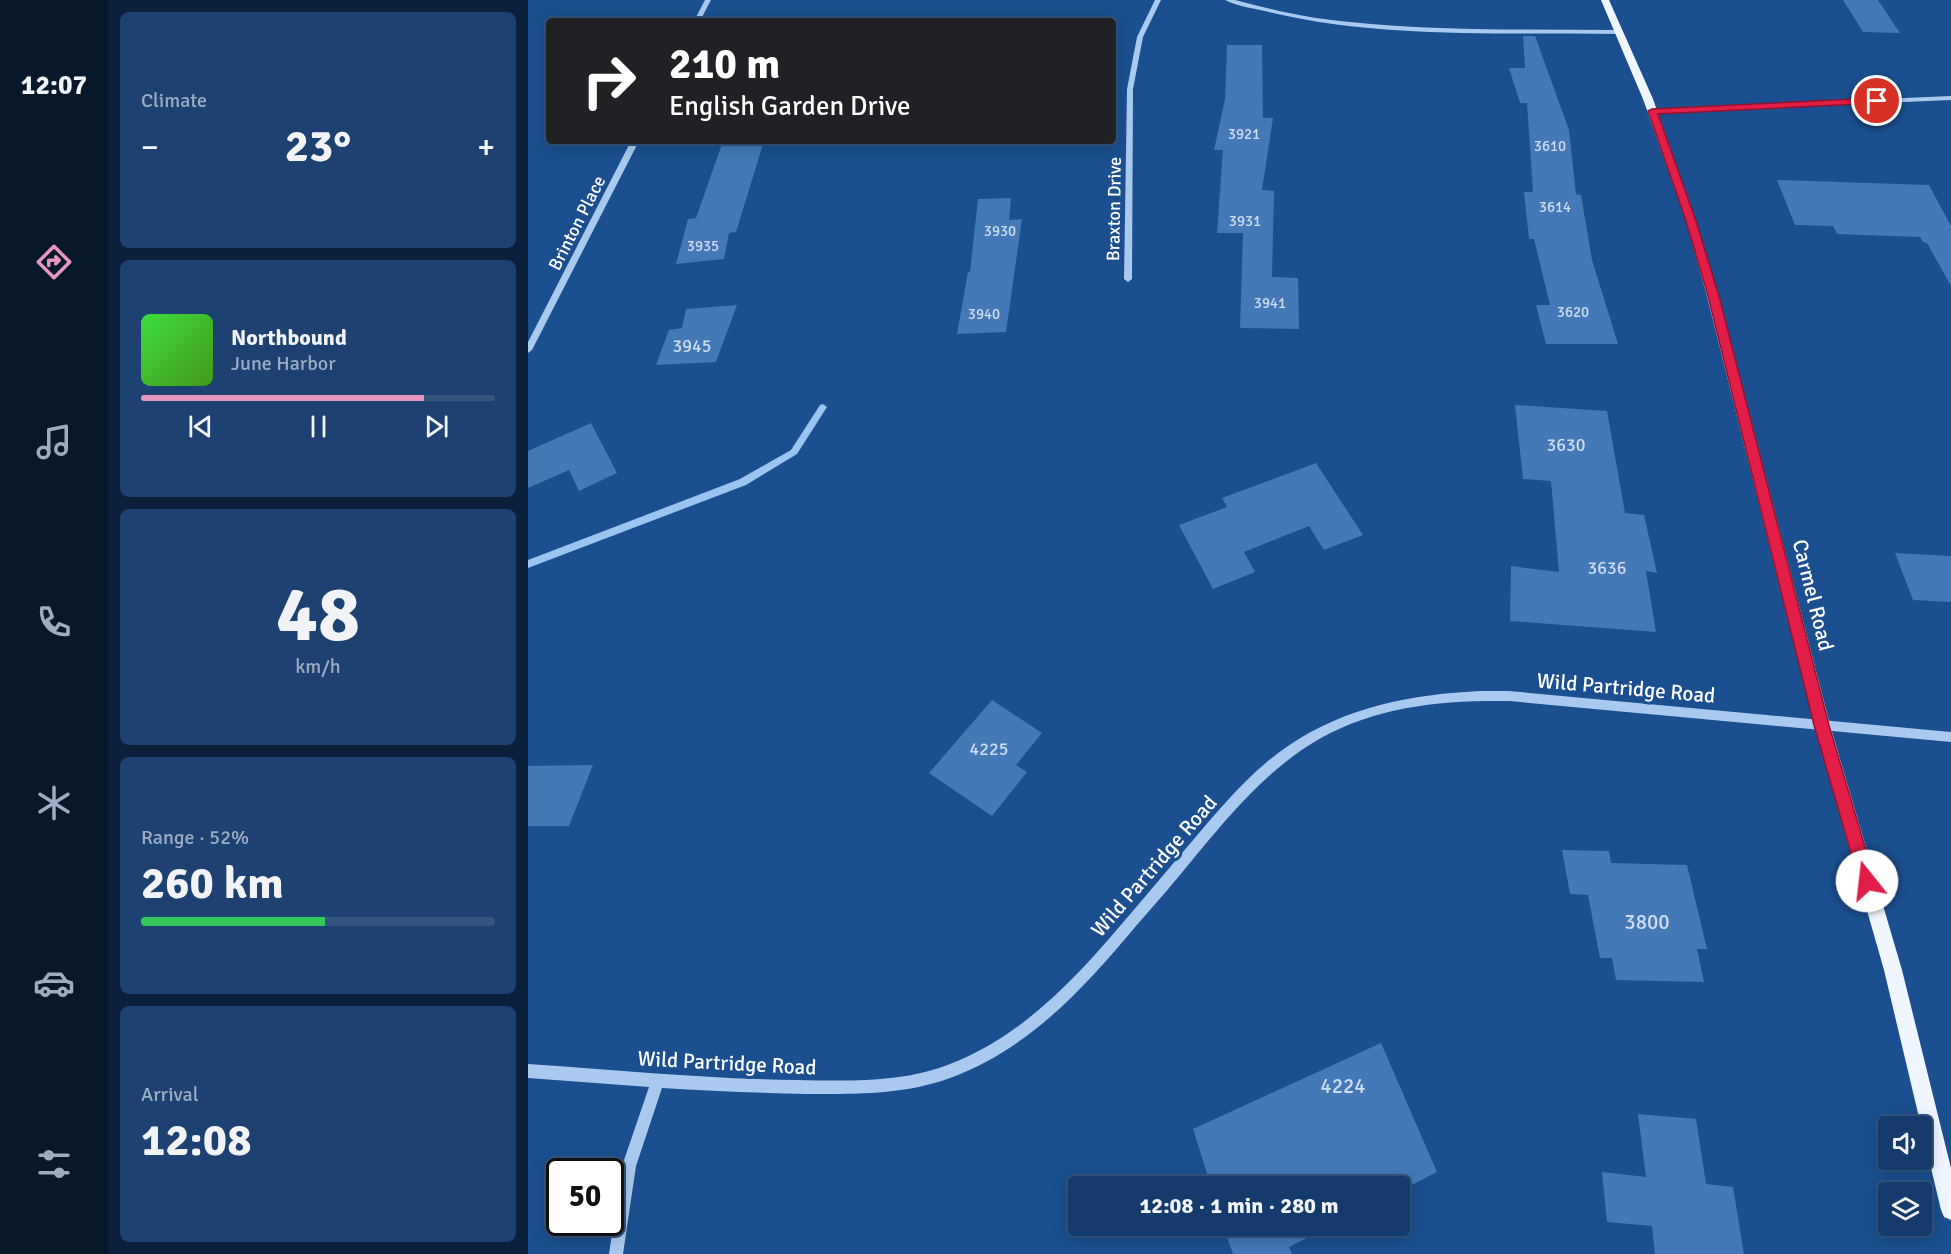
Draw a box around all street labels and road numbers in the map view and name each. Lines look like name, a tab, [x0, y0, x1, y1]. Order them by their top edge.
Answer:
street label: Braxton Drive	[1102, 157, 1126, 261]
street label: Brinton Place	[544, 172, 610, 274]
street label: Carmel Road	[1787, 537, 1839, 653]
street label: Wild Partridge Road	[1536, 667, 1716, 709]
street label: Wild Partridge Road	[1085, 790, 1223, 942]
street label: Wild Partridge Road	[637, 1045, 817, 1081]

